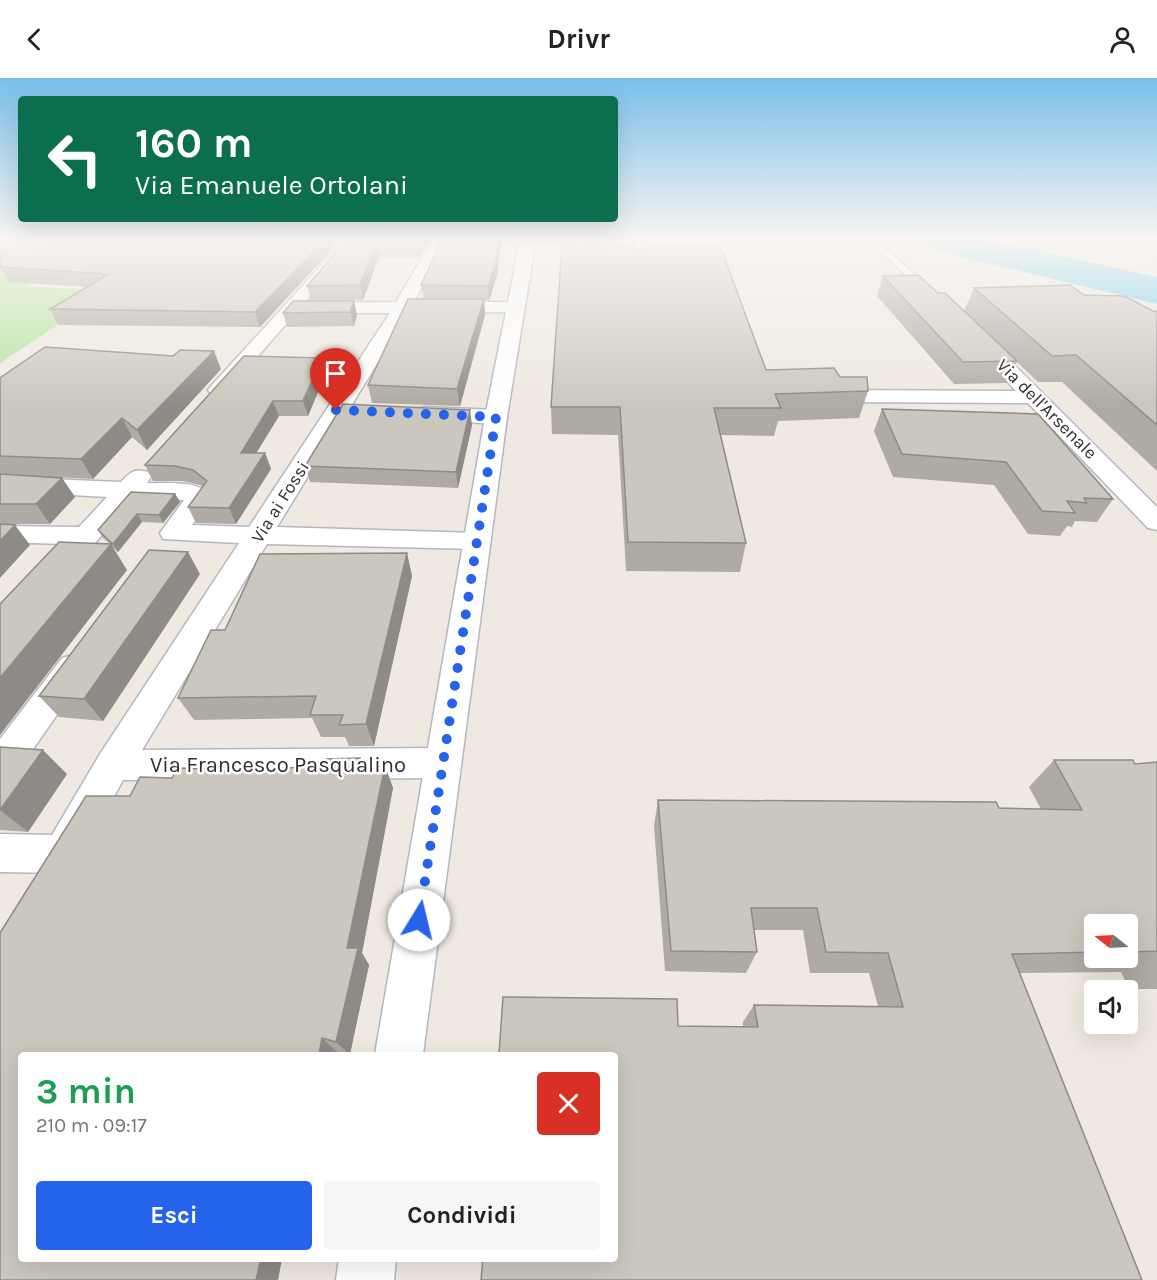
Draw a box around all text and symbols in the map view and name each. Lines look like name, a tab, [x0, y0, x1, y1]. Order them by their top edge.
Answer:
icon: back	[18, 23, 51, 56]
text: Drivr	[547, 23, 610, 55]
icon: person	[1106, 23, 1139, 56]
text: 160 m	[135, 118, 253, 168]
icon: left	[36, 120, 114, 198]
text: Via Emanuele Ortolani	[135, 169, 408, 201]
pin	[310, 348, 361, 410]
street label: Via dell'Arsenale	[992, 354, 1102, 464]
icon: arrive	[319, 357, 352, 390]
street label: Via ai Fossi	[246, 457, 314, 547]
street label: Via Francesco Pasqualino	[150, 752, 406, 778]
position arrow	[387, 888, 451, 952]
north arrow	[1084, 914, 1138, 968]
map controls	[1084, 914, 1138, 1034]
button: sound	[1084, 980, 1138, 1034]
text: 3 min	[36, 1070, 136, 1112]
button: close	[537, 1072, 600, 1135]
text: 210 m · 09:17	[36, 1114, 147, 1137]
button: Esci	[36, 1181, 312, 1250]
button: Condividi	[324, 1181, 600, 1250]

